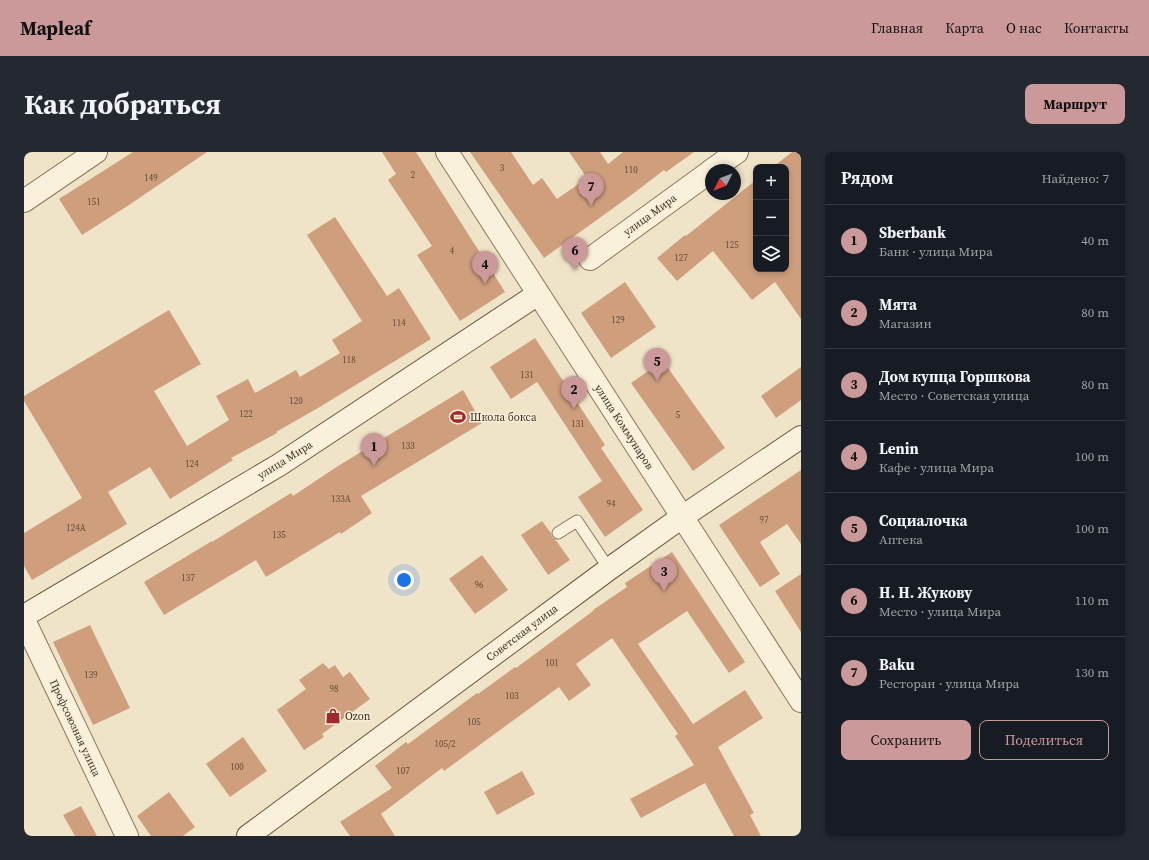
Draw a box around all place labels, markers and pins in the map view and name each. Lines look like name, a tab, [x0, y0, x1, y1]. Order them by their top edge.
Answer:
pin: 7	[578, 173, 604, 206]
pin: 6	[562, 237, 588, 270]
pin: 4	[472, 251, 498, 284]
pin: 5	[644, 348, 670, 381]
pin: 2	[561, 376, 587, 409]
sports icon: Школа бокса	[449, 408, 467, 426]
place label: Школа бокса	[470, 410, 537, 425]
pin: 1	[361, 433, 387, 466]
pin: 3	[651, 558, 677, 591]
shop icon: Ozon	[324, 707, 342, 725]
place label: Ozon	[345, 709, 371, 724]

